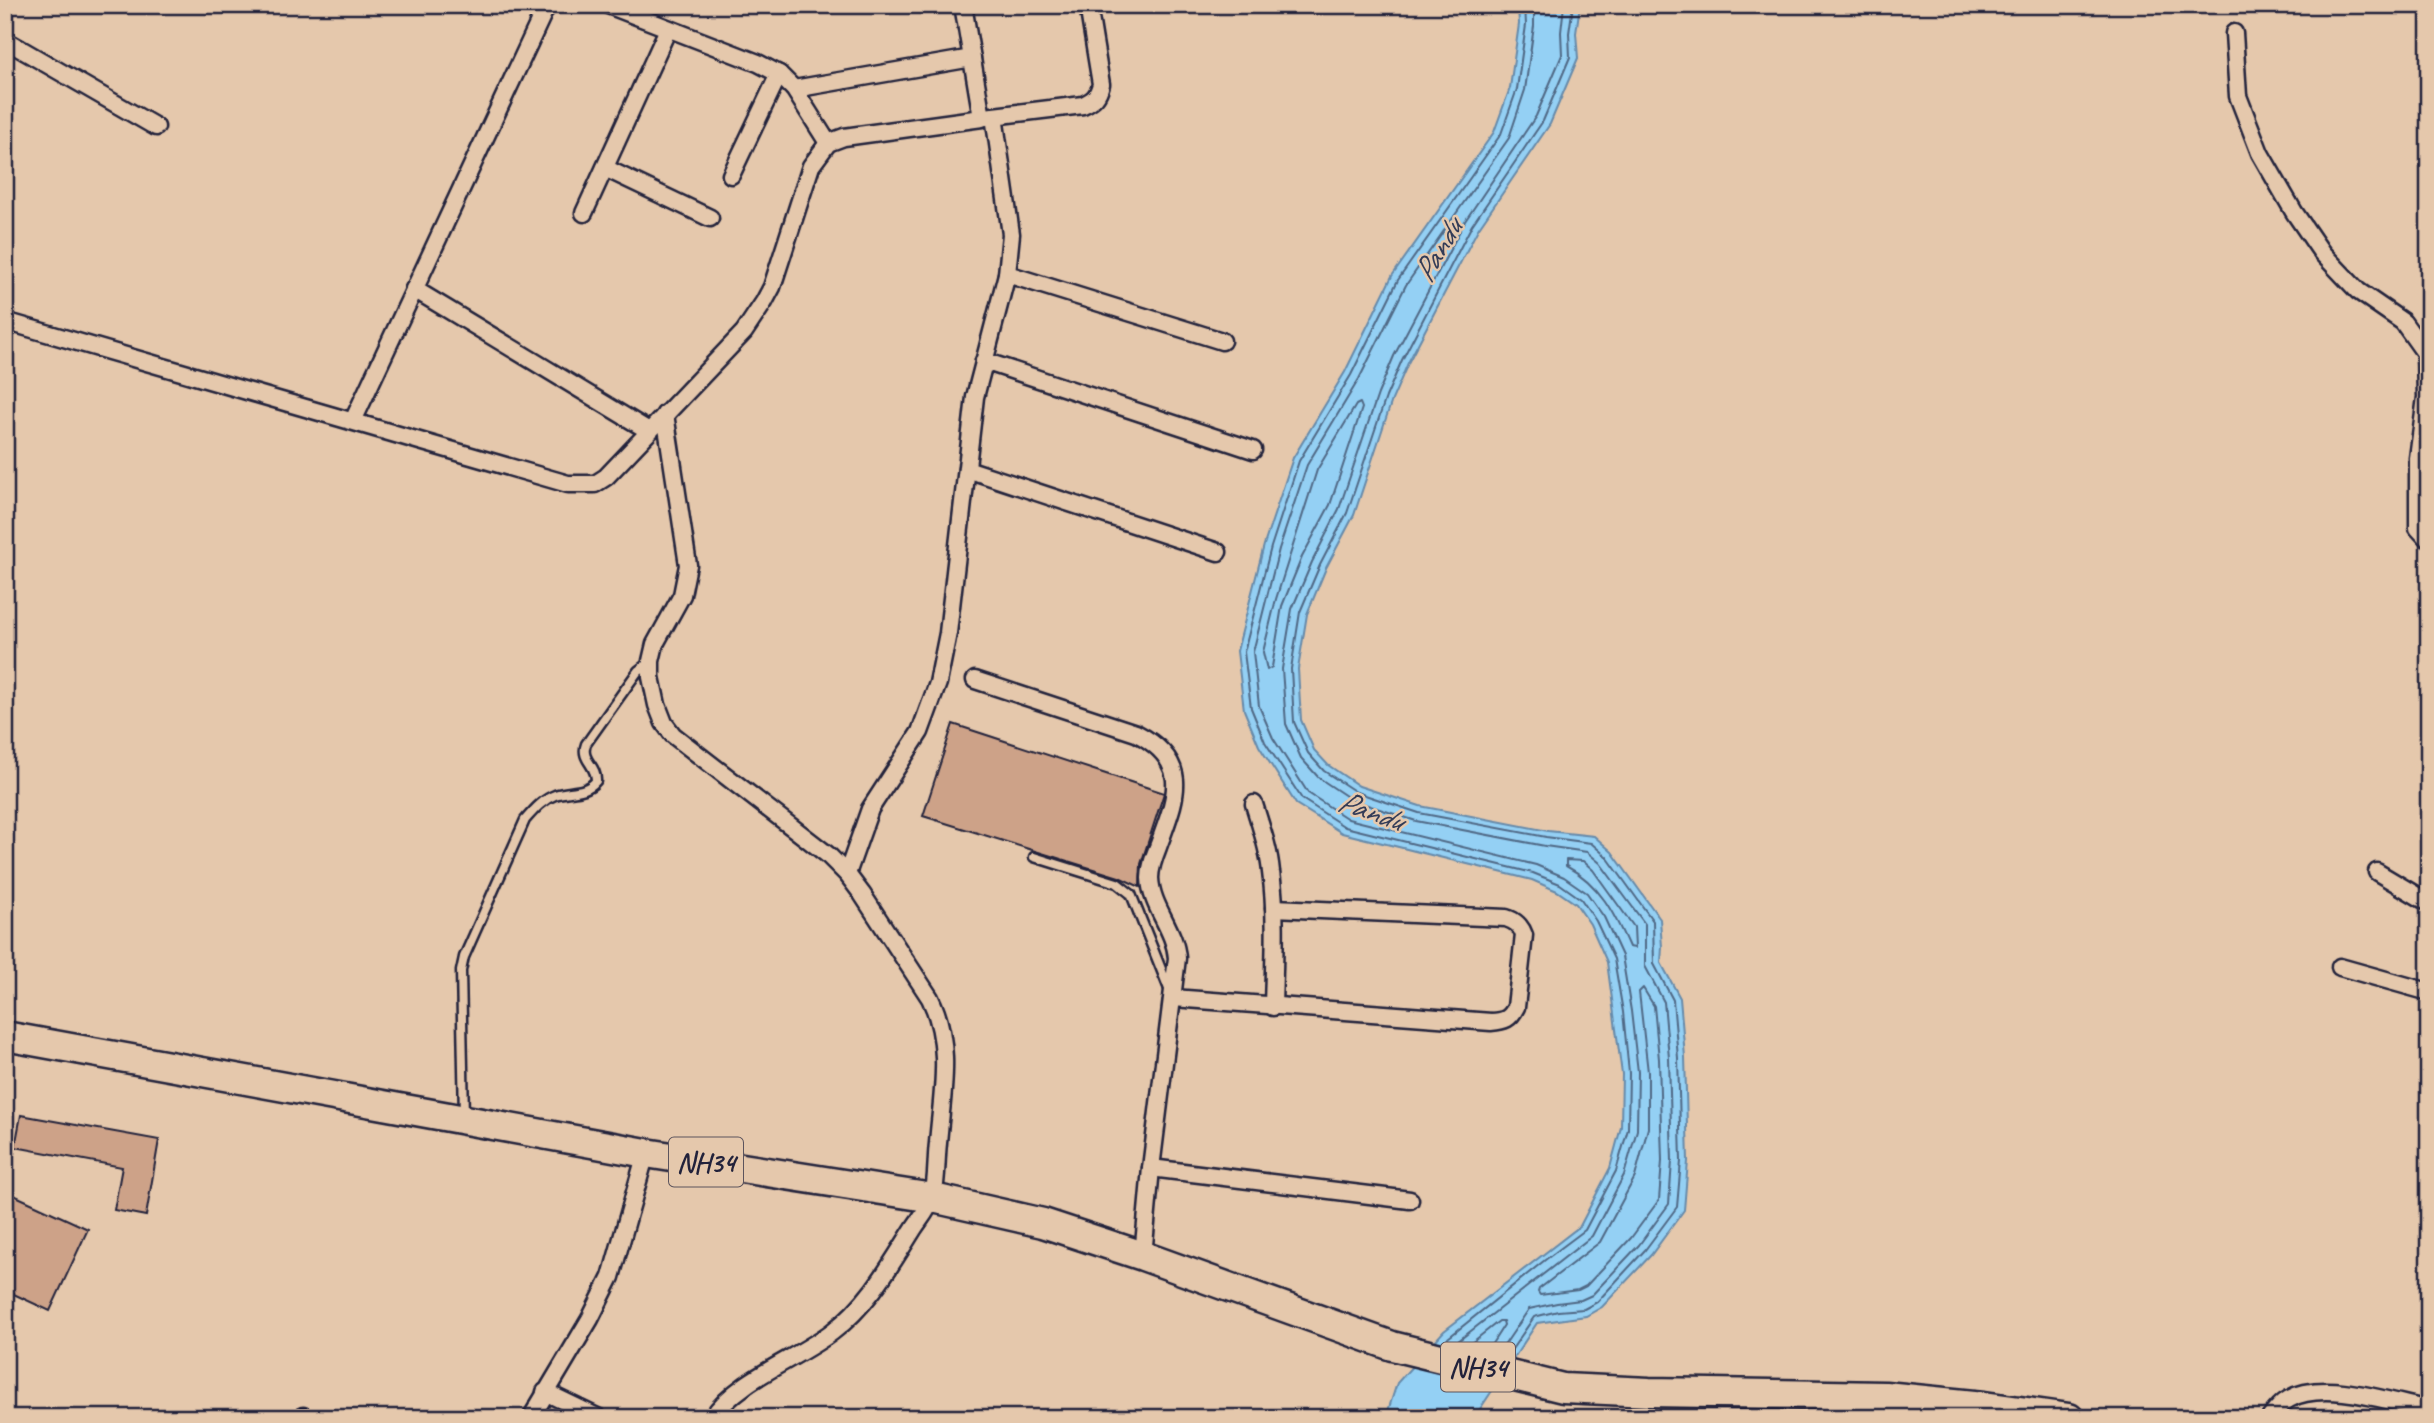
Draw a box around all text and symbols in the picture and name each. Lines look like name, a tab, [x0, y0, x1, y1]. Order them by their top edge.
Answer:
water label: Pandu	[1403, 207, 1474, 289]
water label: Pandu	[1333, 780, 1414, 842]
road number: NH34	[669, 1138, 743, 1186]
road number: NH34	[1441, 1342, 1515, 1392]

